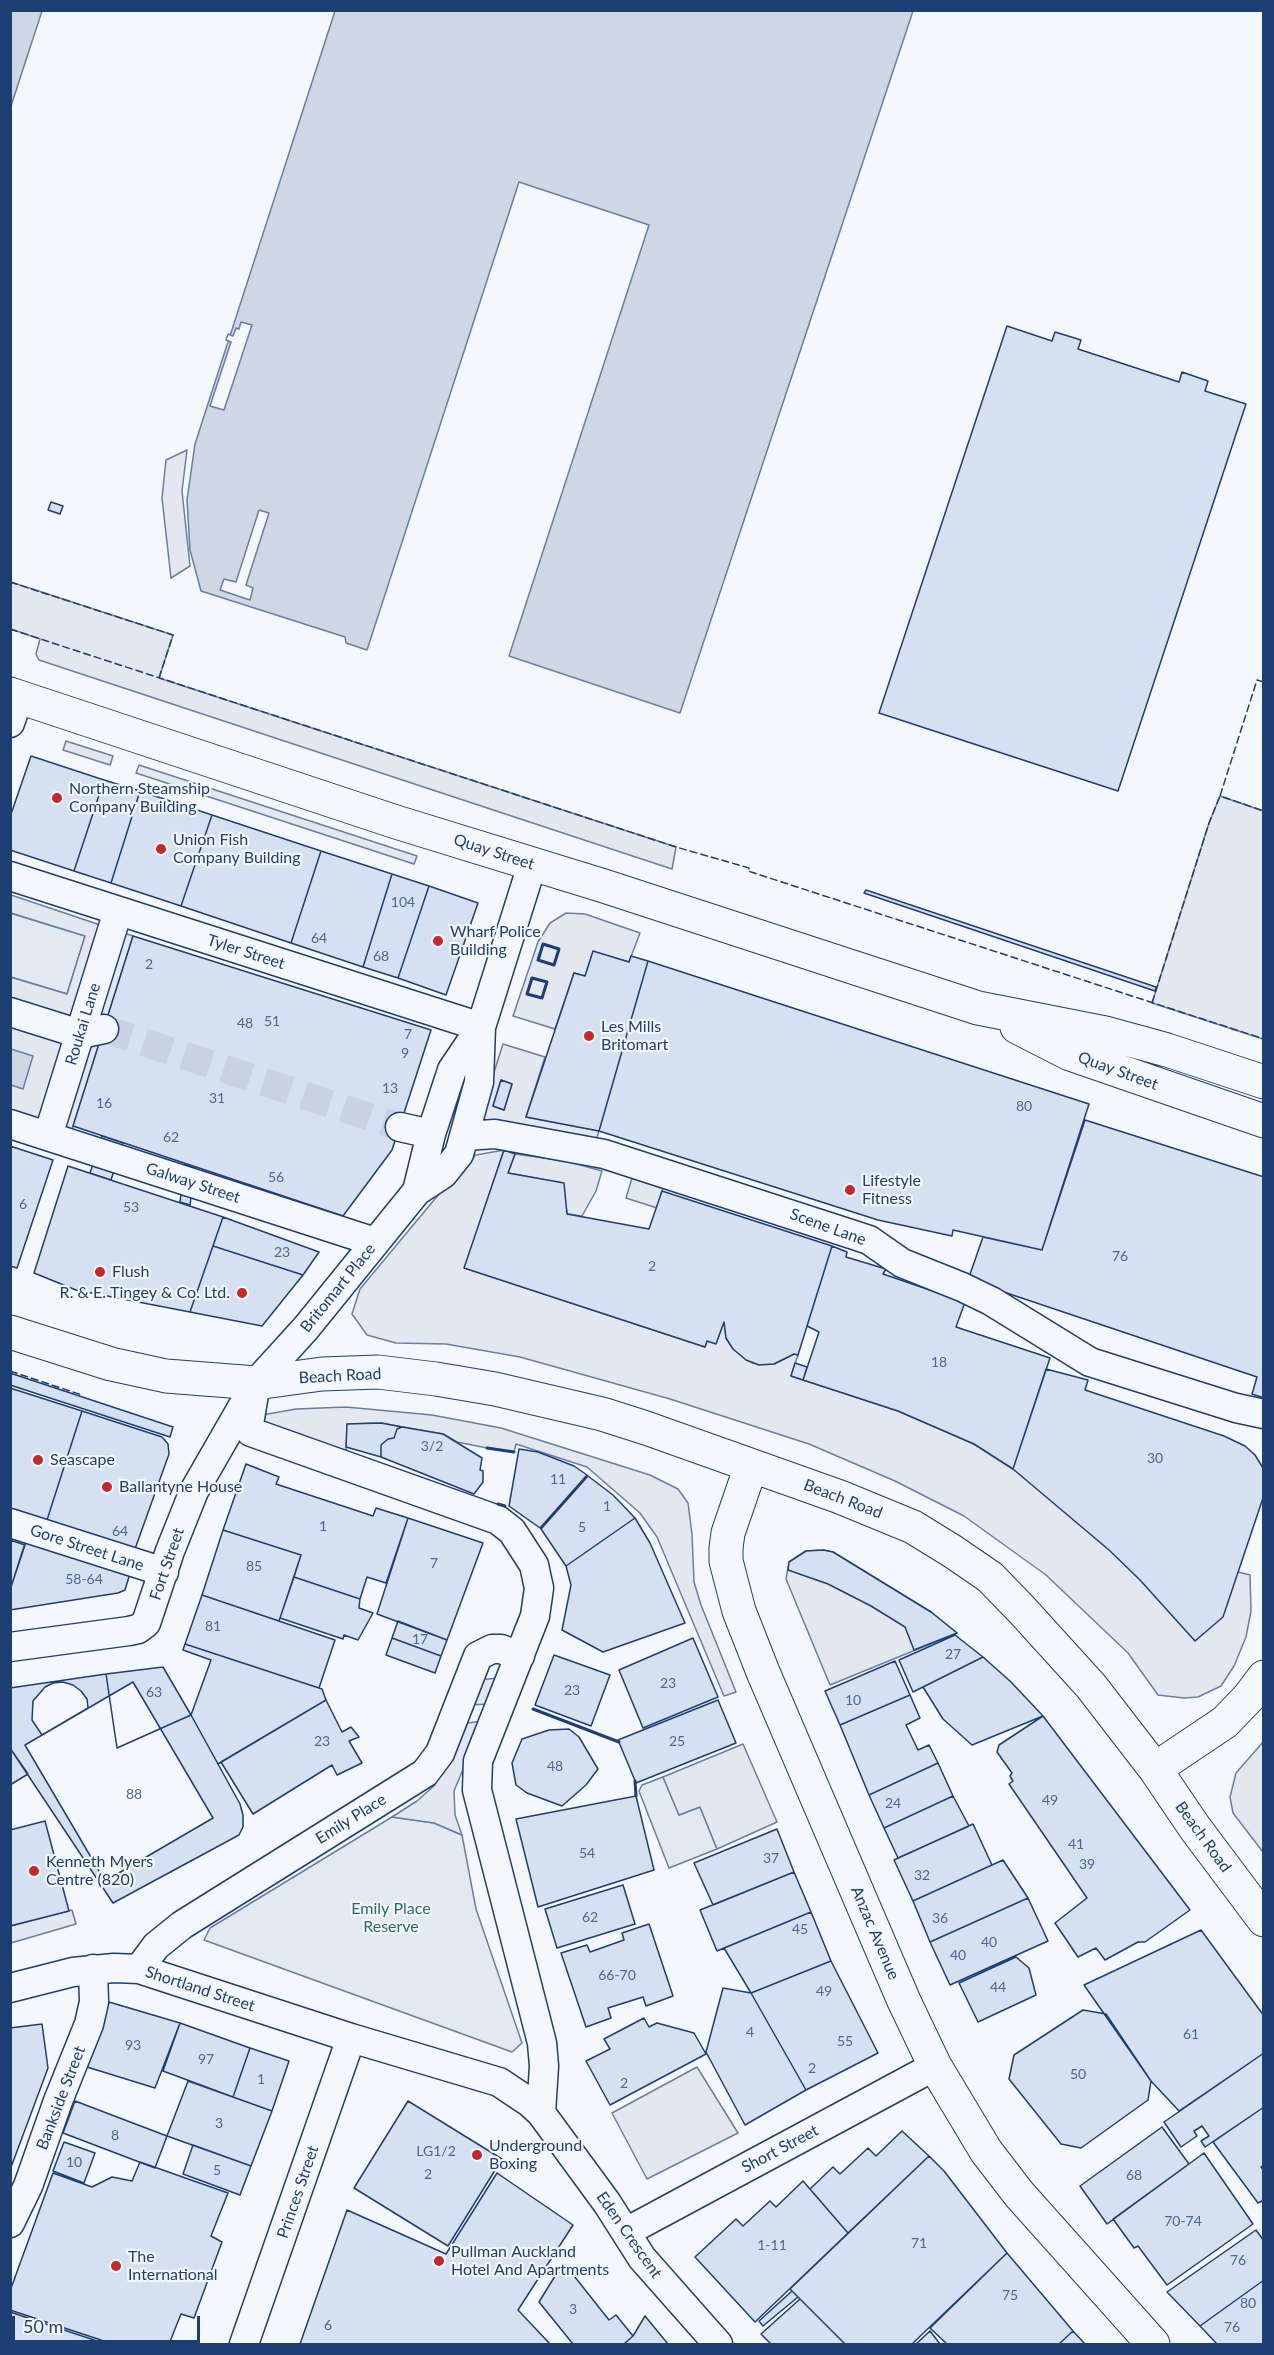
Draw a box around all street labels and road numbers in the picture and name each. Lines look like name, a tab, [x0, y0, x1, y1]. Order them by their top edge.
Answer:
street label: Quay Street	[451, 830, 537, 874]
street label: Tyler Street	[205, 930, 287, 974]
street label: Roukai Lane	[61, 981, 105, 1067]
street label: Quay Street	[1075, 1048, 1161, 1094]
street label: Galway Street	[143, 1159, 243, 1207]
street label: Scene Lane	[787, 1204, 869, 1250]
street label: Britomart Place	[296, 1240, 380, 1336]
street label: Beach Road	[298, 1364, 382, 1388]
street label: Beach Road	[801, 1475, 885, 1523]
street label: Gore Street Lane	[28, 1521, 146, 1575]
street label: Fort Street	[146, 1525, 188, 1603]
street label: Emily Place	[312, 1790, 390, 1848]
street label: Beach Road	[1171, 1798, 1235, 1876]
street label: Anzac Avenue	[847, 1883, 903, 1983]
street label: Shortland Street	[143, 1962, 257, 2016]
street label: Bankside Street	[32, 2043, 90, 2153]
street label: Short Street	[738, 2121, 822, 2177]
street label: Princes Street	[273, 2143, 323, 2241]
street label: Eden Crescent	[592, 2188, 666, 2282]

